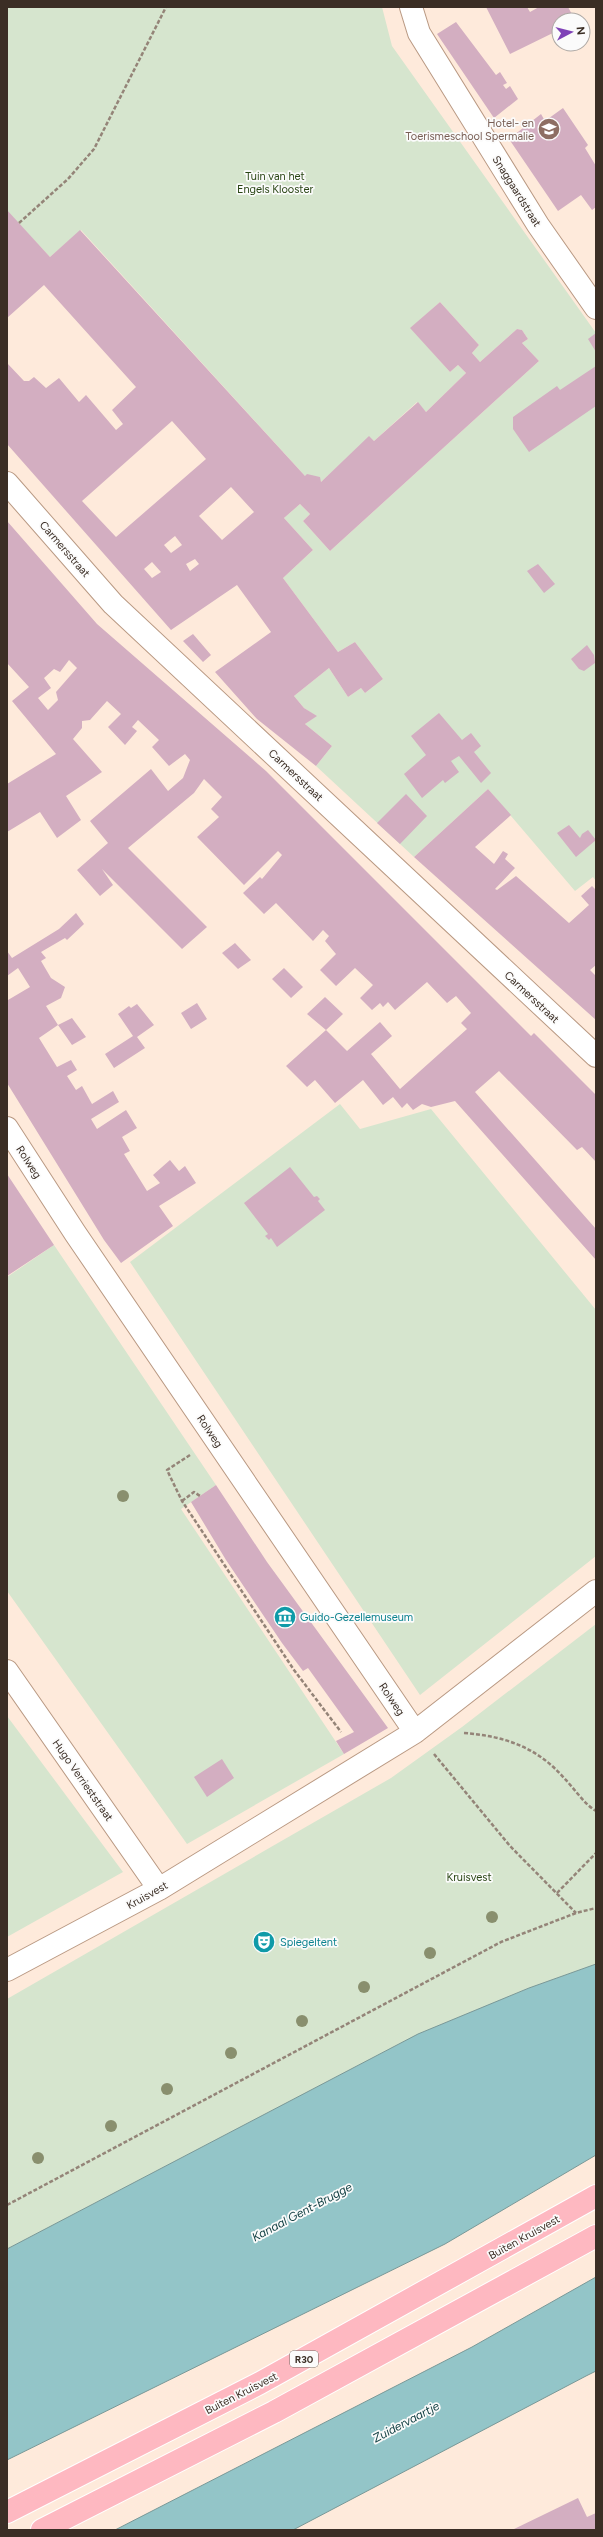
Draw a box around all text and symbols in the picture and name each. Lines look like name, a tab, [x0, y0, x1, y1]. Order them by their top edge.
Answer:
north arrow	[551, 12, 591, 52]
text: N	[573, 26, 587, 36]
school or university icon: Hotel- en Toerismeschool Spermalie	[536, 116, 562, 142]
place label: Hotel- en Toerismeschool Spermalie	[405, 117, 534, 143]
street label: Snaggaardstraat	[490, 153, 544, 229]
park label: Tuin van het Engels Klooster	[237, 170, 313, 196]
street label: Carmersstraat	[37, 519, 92, 580]
street label: Carmersstraat	[266, 747, 326, 804]
street label: Carmersstraat	[502, 969, 562, 1026]
street label: Rolweg	[13, 1143, 44, 1181]
street label: Rolweg	[194, 1412, 225, 1450]
museum icon: Guido-Gezellemuseum	[272, 1604, 298, 1630]
place label: Guido-Gezellemuseum	[300, 1611, 413, 1624]
street label: Rolweg	[376, 1680, 407, 1718]
street label: Hugo Verrieststraat	[50, 1737, 116, 1824]
park label: Kruisvest	[446, 1871, 492, 1884]
street label: Kruisvest	[124, 1879, 170, 1912]
theatre icon: Spiegeltent	[251, 1929, 277, 1955]
place label: Spiegeltent	[280, 1936, 337, 1949]
water label: Kanaal Gent-Brugge	[250, 2179, 355, 2244]
street label: Buiten Kruisvest	[486, 2212, 562, 2262]
road number: R30	[290, 2351, 318, 2367]
street label: Buiten Kruisvest	[203, 2370, 280, 2417]
water label: Zuidervaartje	[370, 2398, 442, 2445]

